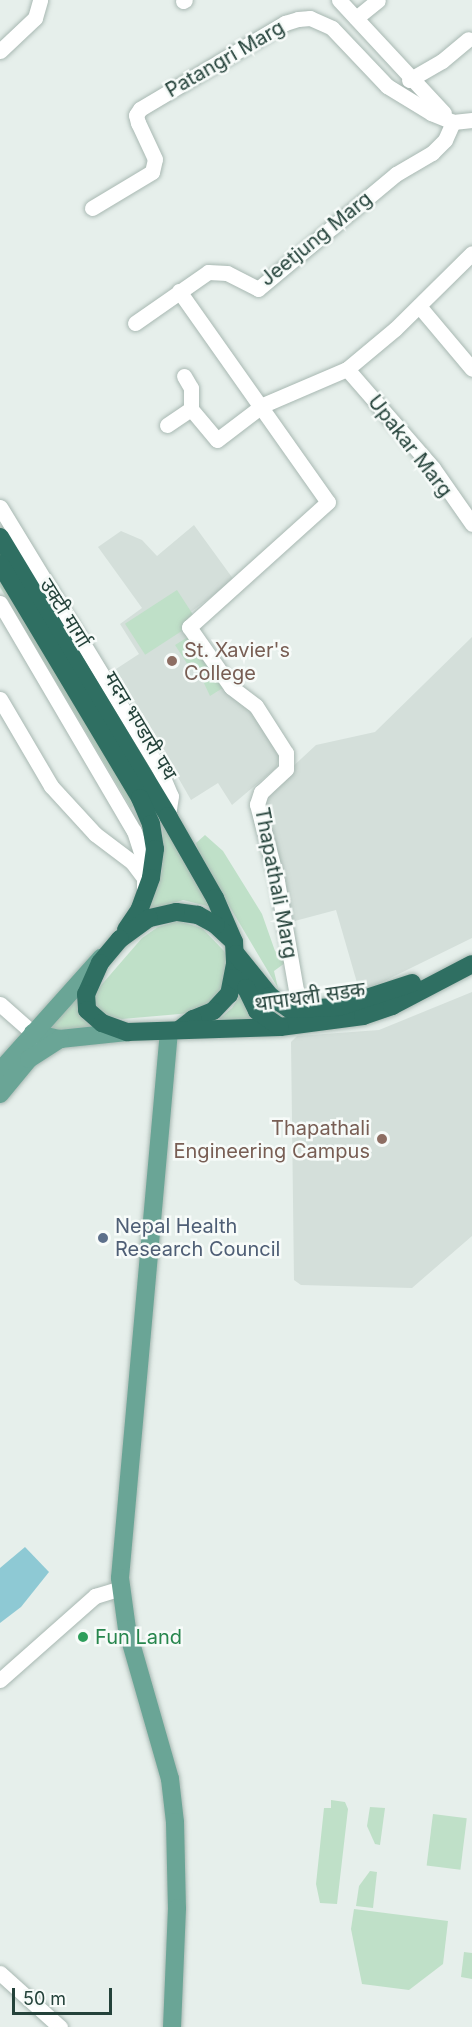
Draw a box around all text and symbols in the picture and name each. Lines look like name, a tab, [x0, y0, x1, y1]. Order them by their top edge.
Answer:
street label: Patangri Marg	[161, 15, 289, 103]
street label: Jeetjung Marg	[255, 187, 377, 291]
street label: Upakar Marg	[363, 390, 457, 502]
street label: उक्टी मार्गा	[35, 574, 95, 652]
place label: St. Xavier's College	[184, 638, 290, 685]
marker: St. Xavier's College	[165, 654, 179, 668]
street label: मदन भण्डारी पथ	[98, 668, 182, 784]
street label: Thapathali Marg	[250, 805, 302, 961]
street label: थापाथली सडक	[253, 977, 367, 1017]
place label: Thapathali Engineering Campus	[174, 1116, 370, 1163]
marker: Thapathali Engineering Campus	[375, 1132, 389, 1146]
place label: Nepal Health Research Council	[115, 1214, 280, 1261]
marker: Nepal Health Research Council	[96, 1231, 110, 1245]
place label: Fun Land	[95, 1625, 182, 1649]
marker: Fun Land	[76, 1630, 90, 1644]
scale bar	[15, 1976, 116, 2014]
text: 50 m	[23, 1988, 66, 2009]

